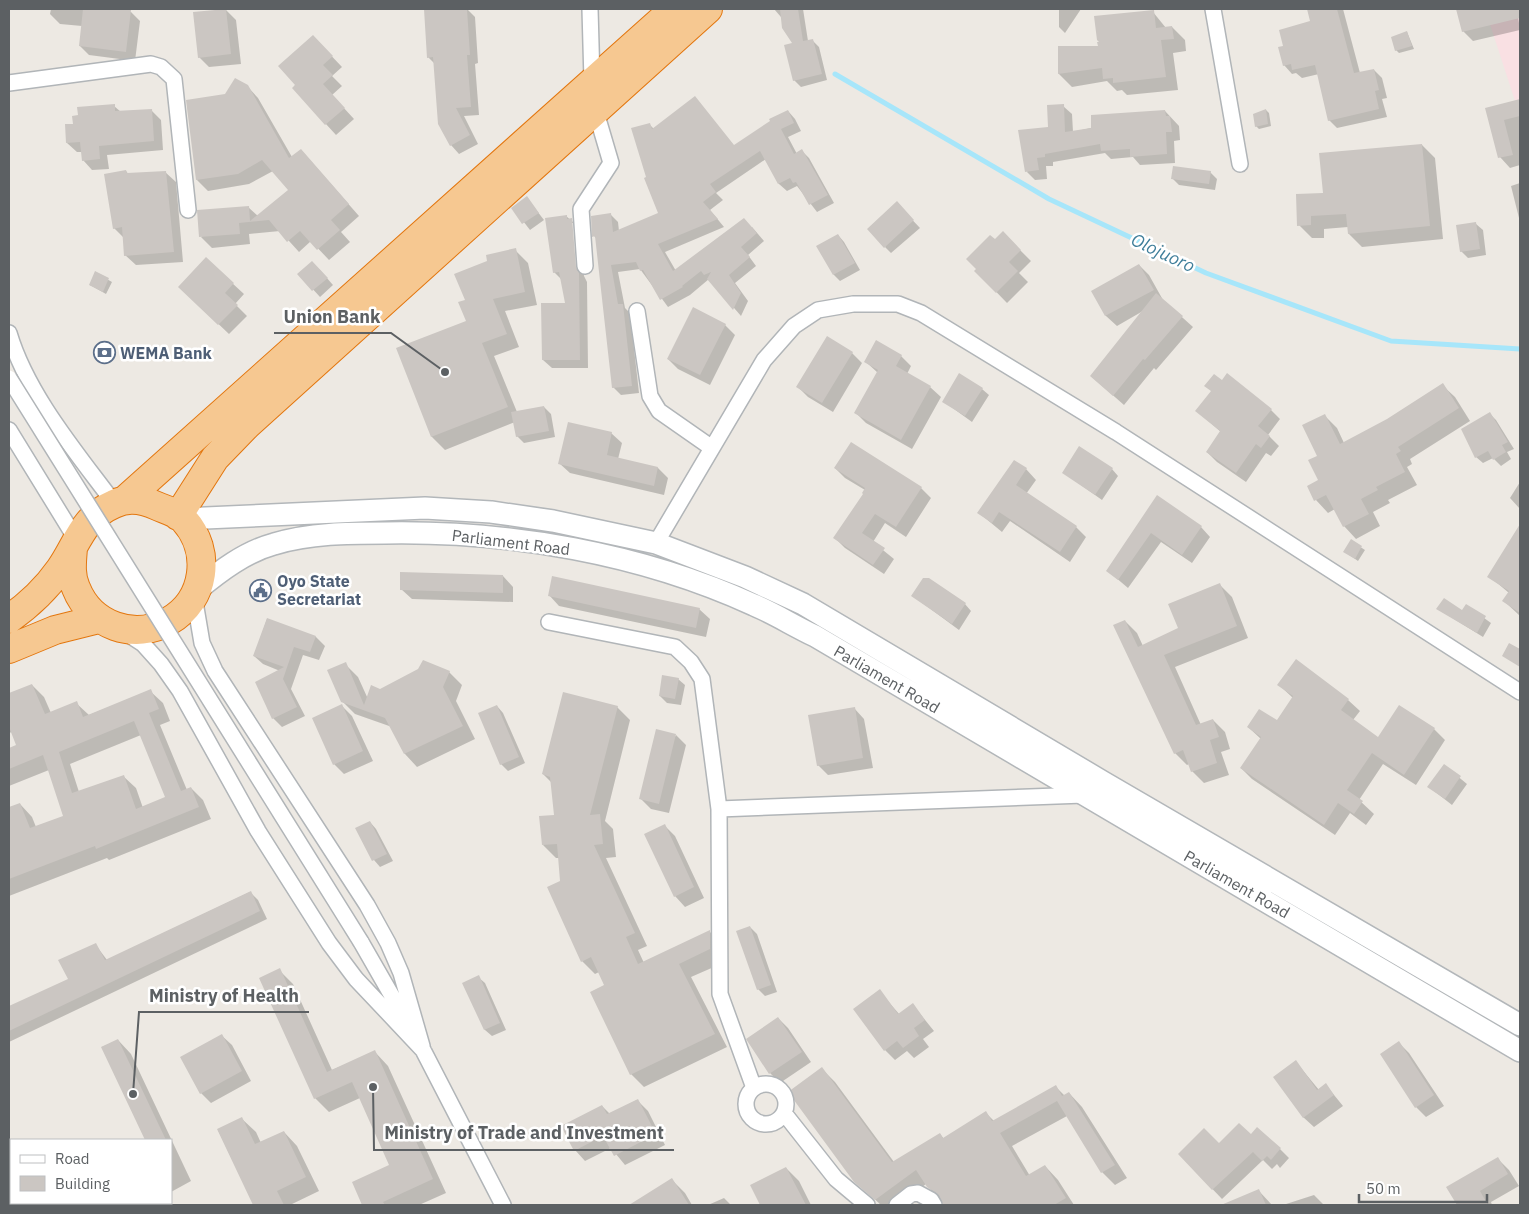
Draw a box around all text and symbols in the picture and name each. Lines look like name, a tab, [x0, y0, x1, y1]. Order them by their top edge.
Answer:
water label: Olojuoro	[1128, 228, 1199, 277]
callout: Union Bank	[274, 300, 391, 333]
text: Union Bank	[284, 305, 381, 328]
bank icon: WEMA Bank	[92, 341, 116, 365]
place label: WEMA Bank	[120, 343, 212, 363]
street label: Parliament Road	[451, 525, 571, 559]
place label: Oyo State Secretariat	[277, 571, 361, 609]
public building icon: Oyo State Secretariat	[249, 578, 273, 602]
street label: Parliament Road	[831, 641, 943, 717]
street label: Parliament Road	[1181, 846, 1293, 922]
callout: Ministry of Health	[139, 979, 309, 1012]
text: Ministry of Health	[149, 984, 299, 1007]
callout: Ministry of Trade and Investment	[374, 1117, 674, 1150]
text: Ministry of Trade and Investment	[384, 1121, 664, 1144]
legend	[10, 1139, 172, 1204]
text: Road	[55, 1149, 90, 1168]
scale bar	[1359, 1172, 1486, 1204]
text: Building	[55, 1174, 110, 1193]
text: 50 m	[1366, 1179, 1401, 1198]

